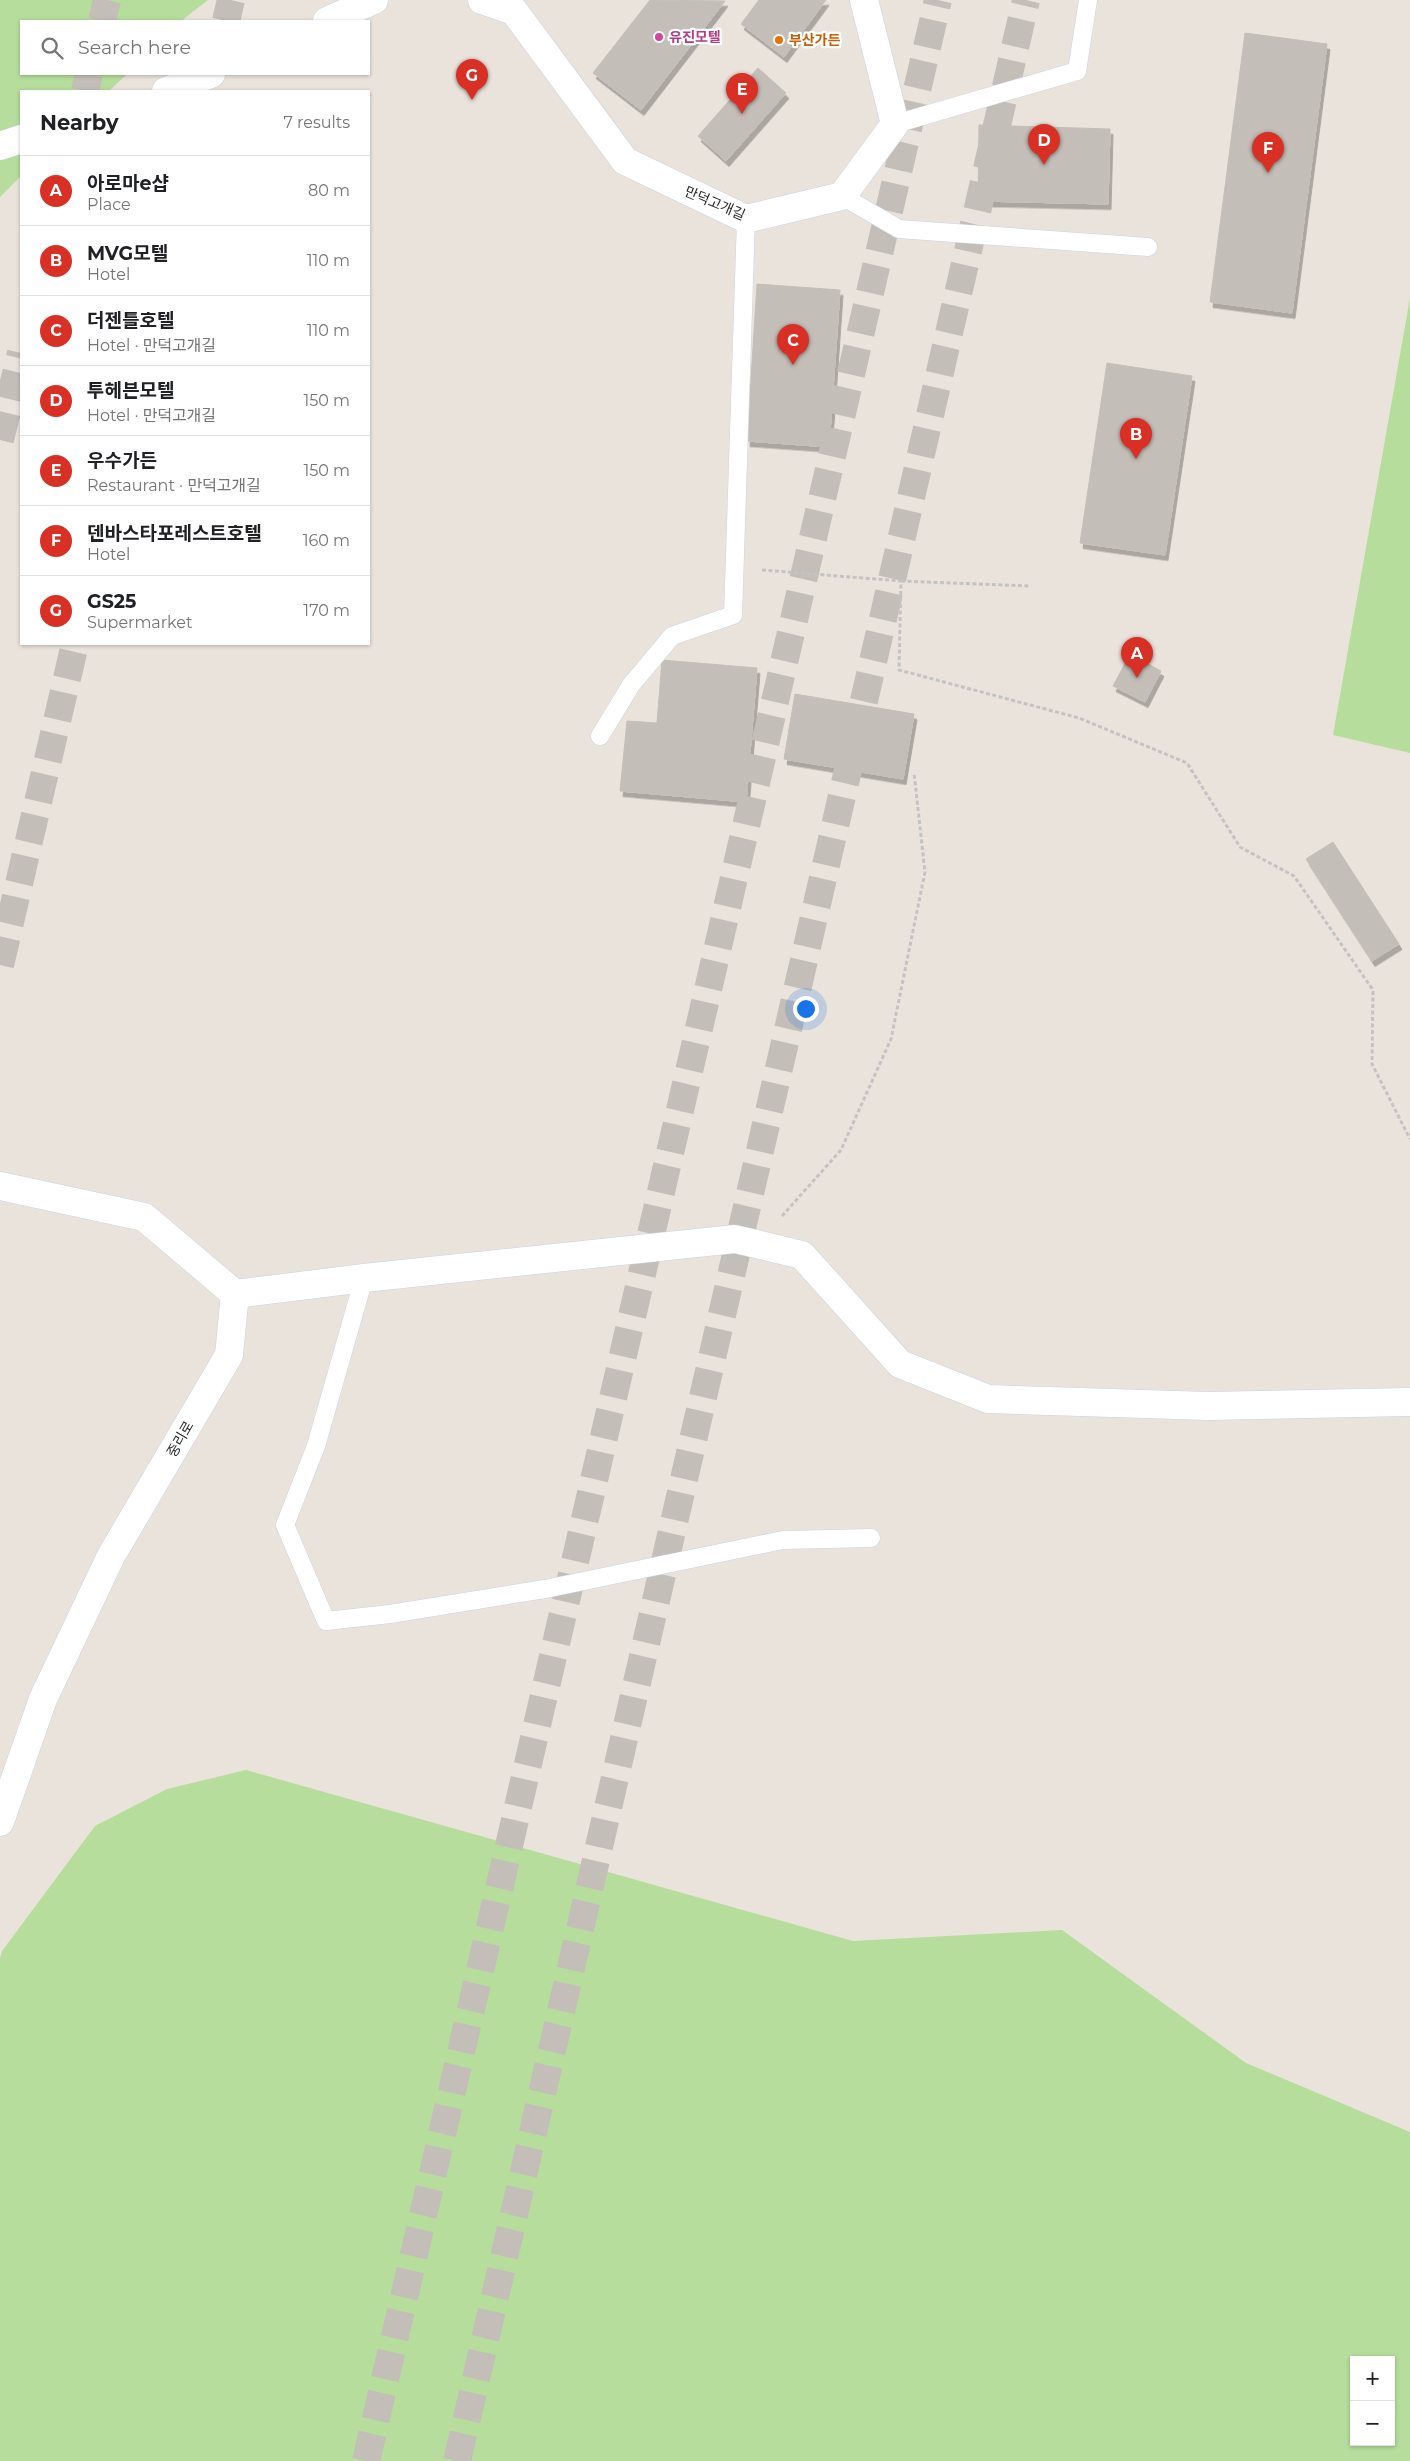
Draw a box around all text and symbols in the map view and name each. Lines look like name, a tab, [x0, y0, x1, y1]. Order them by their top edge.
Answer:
search box	[20, 20, 370, 75]
place label: 유진모텔	[669, 28, 721, 46]
marker: 유진모텔	[653, 31, 665, 43]
place label: 부산가든	[789, 31, 841, 49]
icon: search	[38, 34, 66, 62]
marker: 부산가든	[773, 34, 785, 46]
text: Search here	[78, 36, 191, 59]
pin: G	[456, 59, 488, 100]
pin: E	[726, 73, 758, 114]
text: Nearby	[40, 110, 119, 135]
text: 7 results	[283, 113, 350, 132]
pin: D	[1028, 124, 1060, 165]
pin: F	[1252, 132, 1284, 173]
text: 아로마e샵	[87, 172, 169, 195]
text: A	[50, 181, 62, 200]
text: 80 m	[308, 181, 350, 200]
street label: 만덕고개길	[682, 182, 748, 224]
text: Place	[87, 195, 131, 214]
text: MVG모텔	[87, 242, 168, 265]
text: B	[50, 251, 62, 270]
text: 110 m	[307, 251, 350, 270]
text: Hotel	[87, 265, 130, 284]
text: 더젠틀호텔	[87, 309, 174, 332]
text: C	[50, 321, 62, 340]
text: 110 m	[307, 321, 350, 340]
pin: C	[777, 324, 809, 365]
text: Hotel · 만덕고개길	[87, 336, 216, 355]
text: 투헤븐모텔	[87, 379, 174, 402]
text: D	[49, 391, 63, 410]
text: 150 m	[303, 391, 350, 410]
text: Hotel · 만덕고개길	[87, 406, 216, 425]
pin: B	[1120, 418, 1152, 459]
text: 우수가든	[87, 449, 157, 472]
text: E	[51, 461, 61, 480]
text: 150 m	[303, 461, 350, 480]
text: Restaurant · 만덕고개길	[87, 476, 261, 495]
text: 덴바스타포레스트호텔	[87, 522, 262, 545]
text: F	[51, 531, 61, 550]
text: 160 m	[303, 531, 350, 550]
text: Hotel	[87, 545, 130, 564]
text: GS25	[87, 590, 136, 613]
text: G	[50, 601, 62, 620]
text: 170 m	[303, 601, 350, 620]
text: Supermarket	[87, 613, 193, 632]
pin: A	[1121, 637, 1153, 678]
your location	[793, 996, 819, 1022]
street label: 중리로	[163, 1418, 198, 1460]
map controls	[1350, 2356, 1395, 2446]
button: +	[1350, 2356, 1395, 2401]
button: −	[1350, 2401, 1395, 2446]

